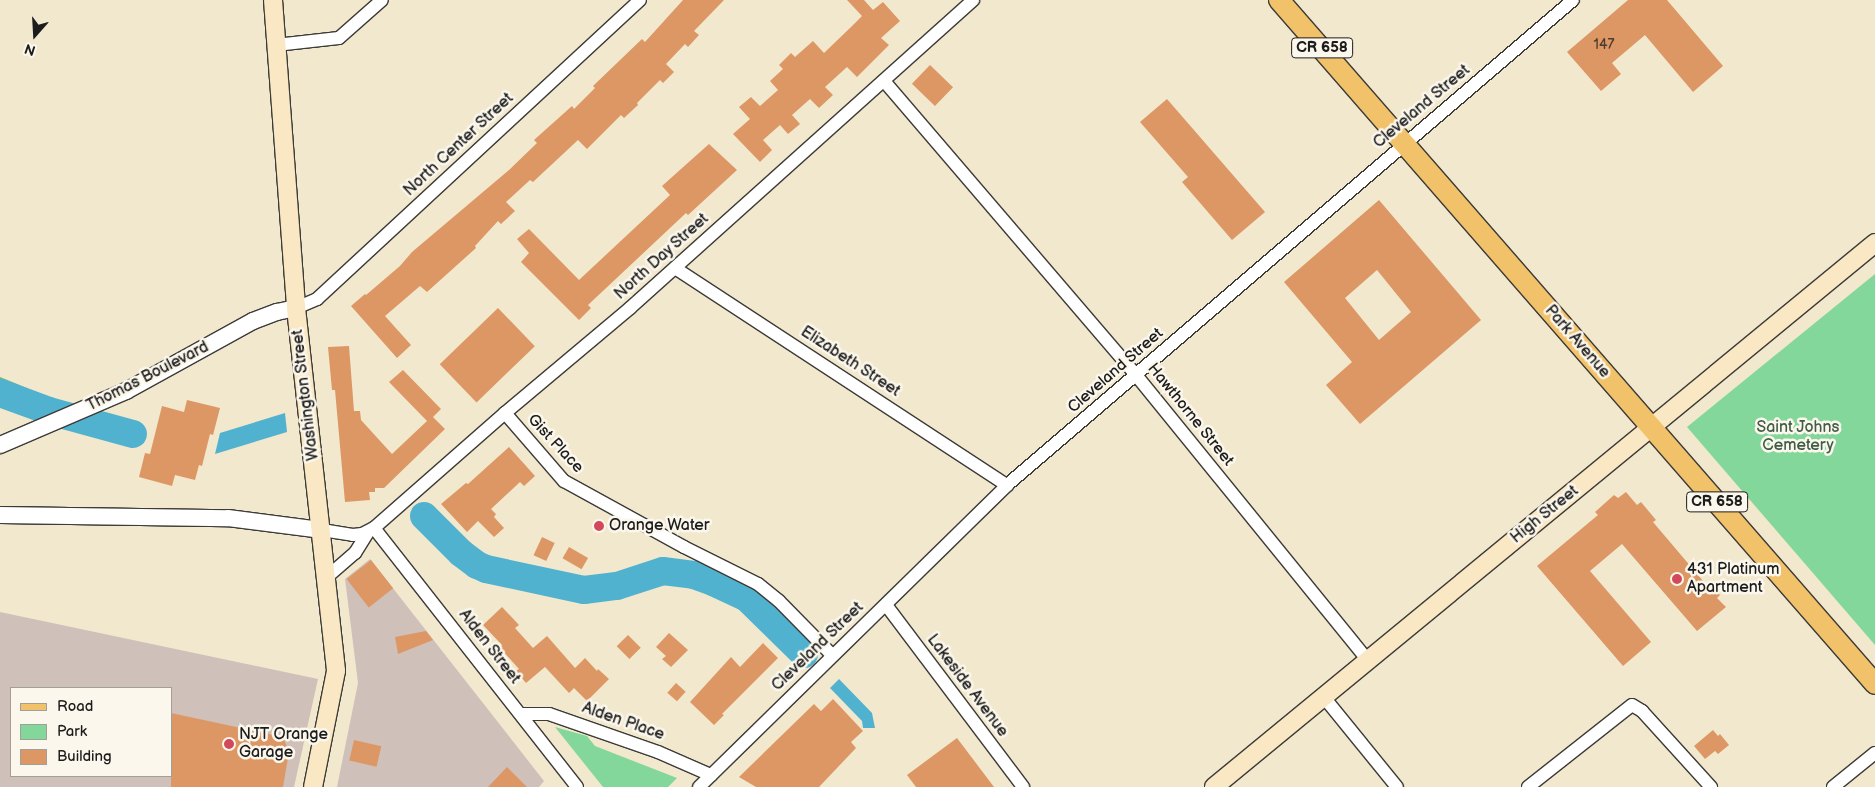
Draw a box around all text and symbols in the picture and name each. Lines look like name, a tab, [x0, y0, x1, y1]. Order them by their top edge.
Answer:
north arrow	[10, 10, 60, 60]
road number: CR 658	[1291, 36, 1353, 60]
house number: 147	[1594, 37, 1614, 53]
text: N	[22, 40, 38, 59]
street label: Cleveland Street	[1370, 61, 1474, 153]
street label: North Center Street	[400, 89, 518, 201]
street label: North Day Street	[611, 209, 713, 305]
street label: Park Avenue	[1540, 302, 1614, 382]
street label: Elizabeth Street	[797, 323, 903, 401]
street label: Cleveland Street	[1064, 324, 1168, 418]
street label: Washington Street	[288, 328, 324, 462]
street label: Thomas Boulevard	[84, 338, 212, 416]
street label: Hawthorne Street	[1143, 360, 1237, 470]
street label: Gist Place	[523, 411, 587, 477]
park label: Saint Johns Cemetery	[1756, 418, 1840, 456]
street label: High Street	[1507, 482, 1583, 548]
road number: CR 658	[1686, 490, 1748, 514]
place label: Orange Water	[609, 516, 710, 536]
marker: Orange Water	[593, 520, 605, 532]
place label: 431 Platinum Apartment	[1687, 560, 1779, 598]
marker: 431 Platinum Apartment	[1671, 573, 1683, 585]
street label: Cleveland Street	[768, 598, 868, 696]
street label: Alden Street	[454, 606, 524, 688]
street label: Lakeside Avenue	[922, 631, 1012, 741]
legend	[10, 687, 172, 777]
text: Road	[57, 697, 93, 716]
street label: Alden Place	[579, 699, 667, 745]
text: Park	[57, 722, 87, 741]
place label: NJT Orange Garage	[239, 725, 328, 763]
marker: NJT Orange Garage	[223, 738, 235, 750]
text: Building	[57, 747, 112, 766]

